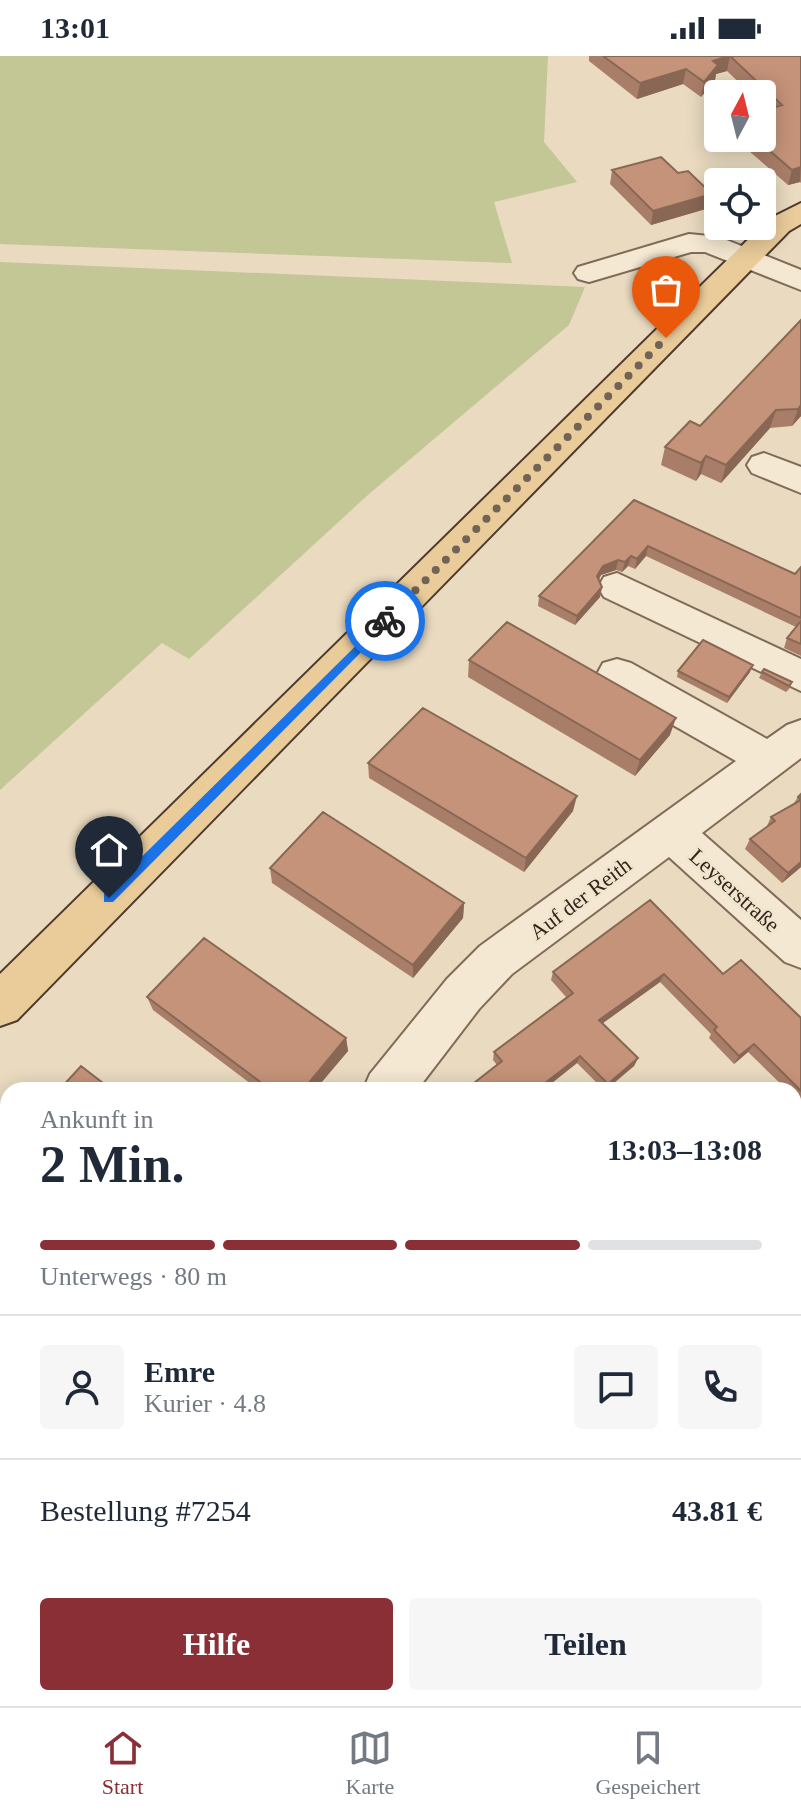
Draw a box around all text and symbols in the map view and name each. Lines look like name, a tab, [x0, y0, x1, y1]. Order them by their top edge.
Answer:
text: 13:01	[40, 11, 110, 44]
north arrow	[704, 80, 776, 152]
map controls	[704, 80, 776, 240]
button: locate	[704, 168, 776, 240]
pin	[632, 256, 700, 338]
icon: bag	[644, 268, 688, 312]
courier	[345, 581, 425, 661]
icon: bike	[363, 599, 407, 643]
pin	[75, 816, 143, 898]
icon: home	[87, 828, 131, 872]
street label: Leyserstraße	[685, 843, 785, 937]
street label: Auf der Reith	[524, 852, 636, 945]
text: Ankunft in	[40, 1105, 153, 1134]
text: 13:03–13:08	[607, 1133, 762, 1166]
text: 2 Min.	[40, 1136, 184, 1193]
text: Unterwegs · 80 m	[40, 1262, 227, 1291]
button: person	[40, 1345, 124, 1429]
button: chat	[574, 1345, 658, 1429]
button: phone	[678, 1345, 762, 1429]
text: Emre	[144, 1355, 215, 1388]
text: Kurier · 4.8	[144, 1389, 266, 1418]
text: Bestellung #7254	[40, 1494, 251, 1527]
text: 43.81 €	[672, 1494, 762, 1527]
button: Hilfe	[40, 1598, 393, 1690]
button: Teilen	[409, 1598, 762, 1690]
tab: Start	[101, 1726, 145, 1800]
tab: Karte	[346, 1726, 394, 1800]
tab: Gespeichert	[595, 1726, 700, 1800]

